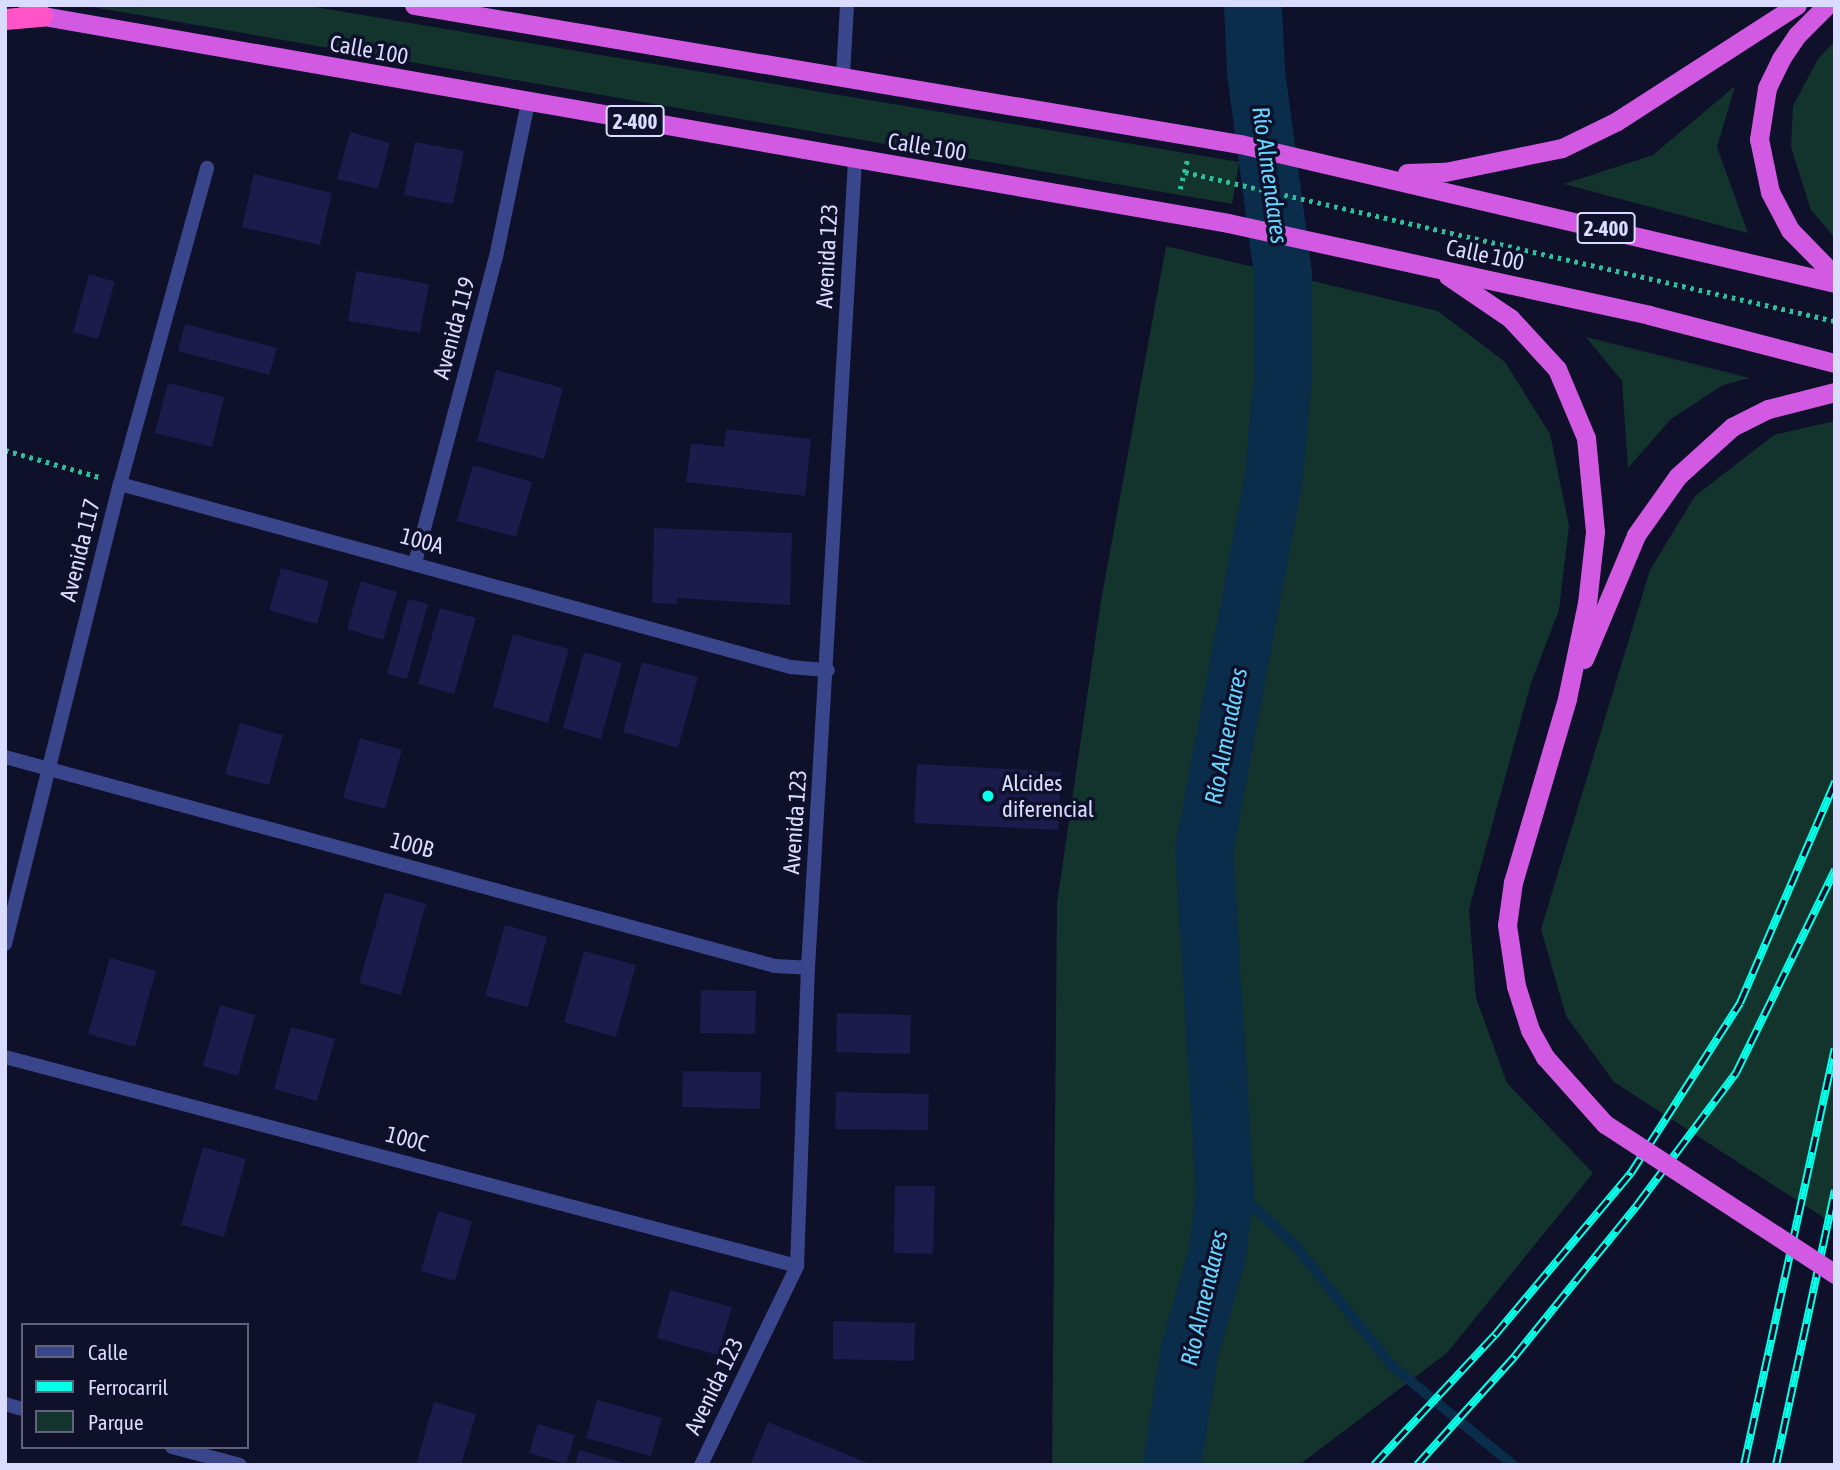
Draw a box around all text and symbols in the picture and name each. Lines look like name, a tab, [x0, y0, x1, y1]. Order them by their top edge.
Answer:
street label: Calle 100	[328, 30, 410, 70]
road number: 2-400	[605, 104, 665, 138]
water label: Río Almendares	[1246, 105, 1294, 245]
street label: Calle 100	[886, 127, 968, 167]
street label: Avenida 123	[810, 203, 844, 309]
road number: 2-400	[1576, 210, 1636, 246]
street label: Calle 100	[1443, 233, 1527, 277]
street label: Avenida 119	[427, 274, 481, 382]
street label: Avenida 117	[54, 496, 106, 604]
street label: 100A	[397, 522, 447, 560]
water label: Río Almendares	[1199, 665, 1253, 807]
street label: Avenida 123	[778, 769, 812, 875]
place label: Alcides diferencial	[1002, 769, 1094, 823]
marker: Alcides diferencial	[980, 788, 996, 804]
street label: 100B	[388, 826, 436, 864]
street label: 100C	[383, 1120, 431, 1158]
water label: Río Almendares	[1174, 1227, 1234, 1369]
legend	[21, 1323, 248, 1449]
street label: Avenida 123	[679, 1333, 749, 1439]
text: Calle	[88, 1340, 128, 1364]
text: Ferrocarril	[88, 1375, 168, 1399]
text: Parque	[88, 1410, 143, 1434]

